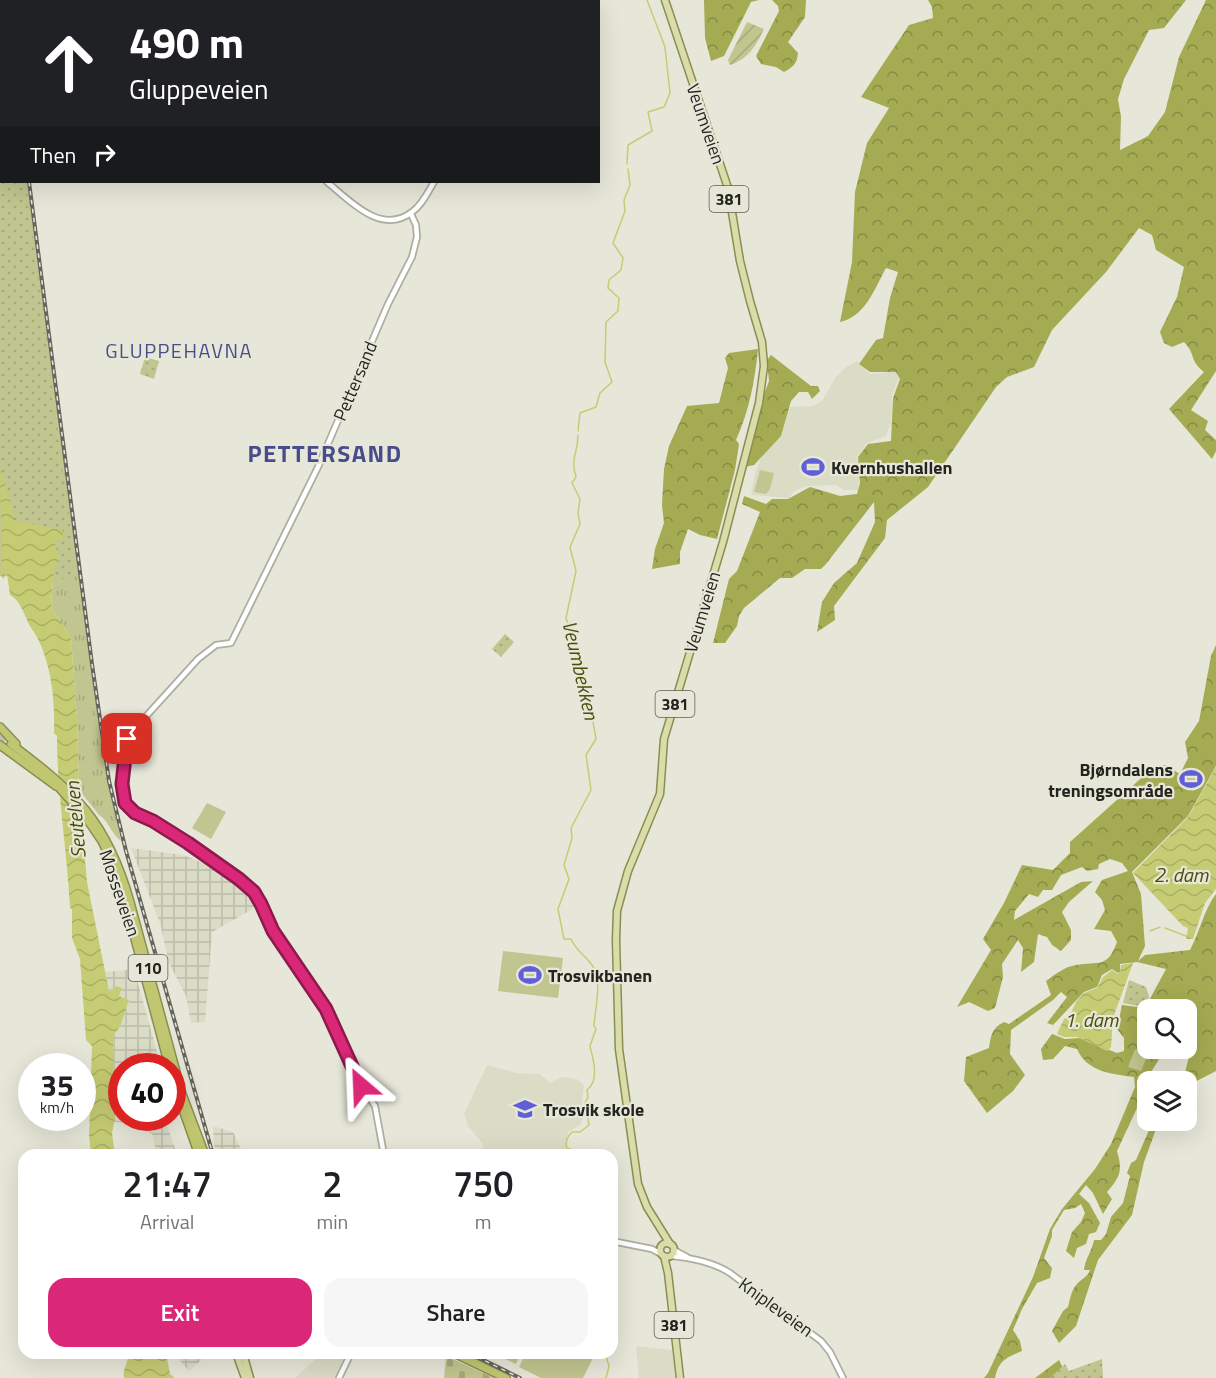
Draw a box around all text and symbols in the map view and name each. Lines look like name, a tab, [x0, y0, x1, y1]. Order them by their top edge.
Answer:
text: 490 m	[129, 10, 244, 74]
icon: ahead	[30, 24, 108, 102]
text: Gluppeveien	[129, 68, 269, 109]
street label: Veumveien	[680, 80, 732, 168]
text: Then	[30, 138, 76, 172]
icon: right	[88, 138, 121, 171]
road number: 381	[710, 186, 748, 212]
district label: GLUPPEHAVNA	[105, 335, 253, 366]
street label: Pettersand	[326, 337, 384, 425]
district label: PETTERSAND	[247, 435, 403, 471]
sports icon: Kvernhushallen	[800, 454, 826, 480]
place label: Kvernhushallen	[831, 454, 952, 481]
street label: Veumveien	[677, 568, 727, 656]
water label: Veumbekken	[555, 617, 608, 724]
road number: 381	[656, 691, 694, 717]
pin	[101, 713, 152, 764]
icon: arrive	[110, 722, 143, 755]
place label: Bjørndalens treningsområde	[1048, 756, 1173, 804]
sports icon: Bjørndalens treningsområde	[1178, 766, 1204, 792]
water label: Seutelven	[56, 779, 94, 860]
street label: Mosseveien	[93, 846, 147, 940]
water label: 2. dam	[1154, 859, 1209, 890]
road number: 110	[128, 955, 168, 981]
sports icon: Trosvikbanen	[517, 962, 543, 988]
place label: Trosvikbanen	[548, 962, 652, 989]
map controls	[1137, 999, 1197, 1131]
button: search	[1137, 999, 1197, 1059]
water label: 1. dam	[1064, 1004, 1119, 1035]
speed limit sign: 40	[108, 1053, 186, 1131]
position arrow	[329, 1054, 393, 1118]
text: 35	[40, 1062, 74, 1108]
button: layers	[1137, 1071, 1197, 1131]
text: km/h	[40, 1096, 74, 1119]
school or university icon: Trosvik skole	[512, 1096, 538, 1122]
place label: Trosvik skole	[543, 1096, 644, 1123]
text: 21:47	[123, 1156, 212, 1211]
text: 2	[322, 1156, 342, 1211]
text: 750	[453, 1156, 513, 1211]
text: Arrival	[140, 1206, 194, 1237]
text: min	[316, 1206, 348, 1237]
text: m	[475, 1206, 491, 1237]
street label: Knipleveien	[733, 1271, 819, 1343]
button: Exit	[48, 1278, 312, 1347]
button: Share	[324, 1278, 588, 1347]
road number: 381	[654, 1312, 694, 1338]

